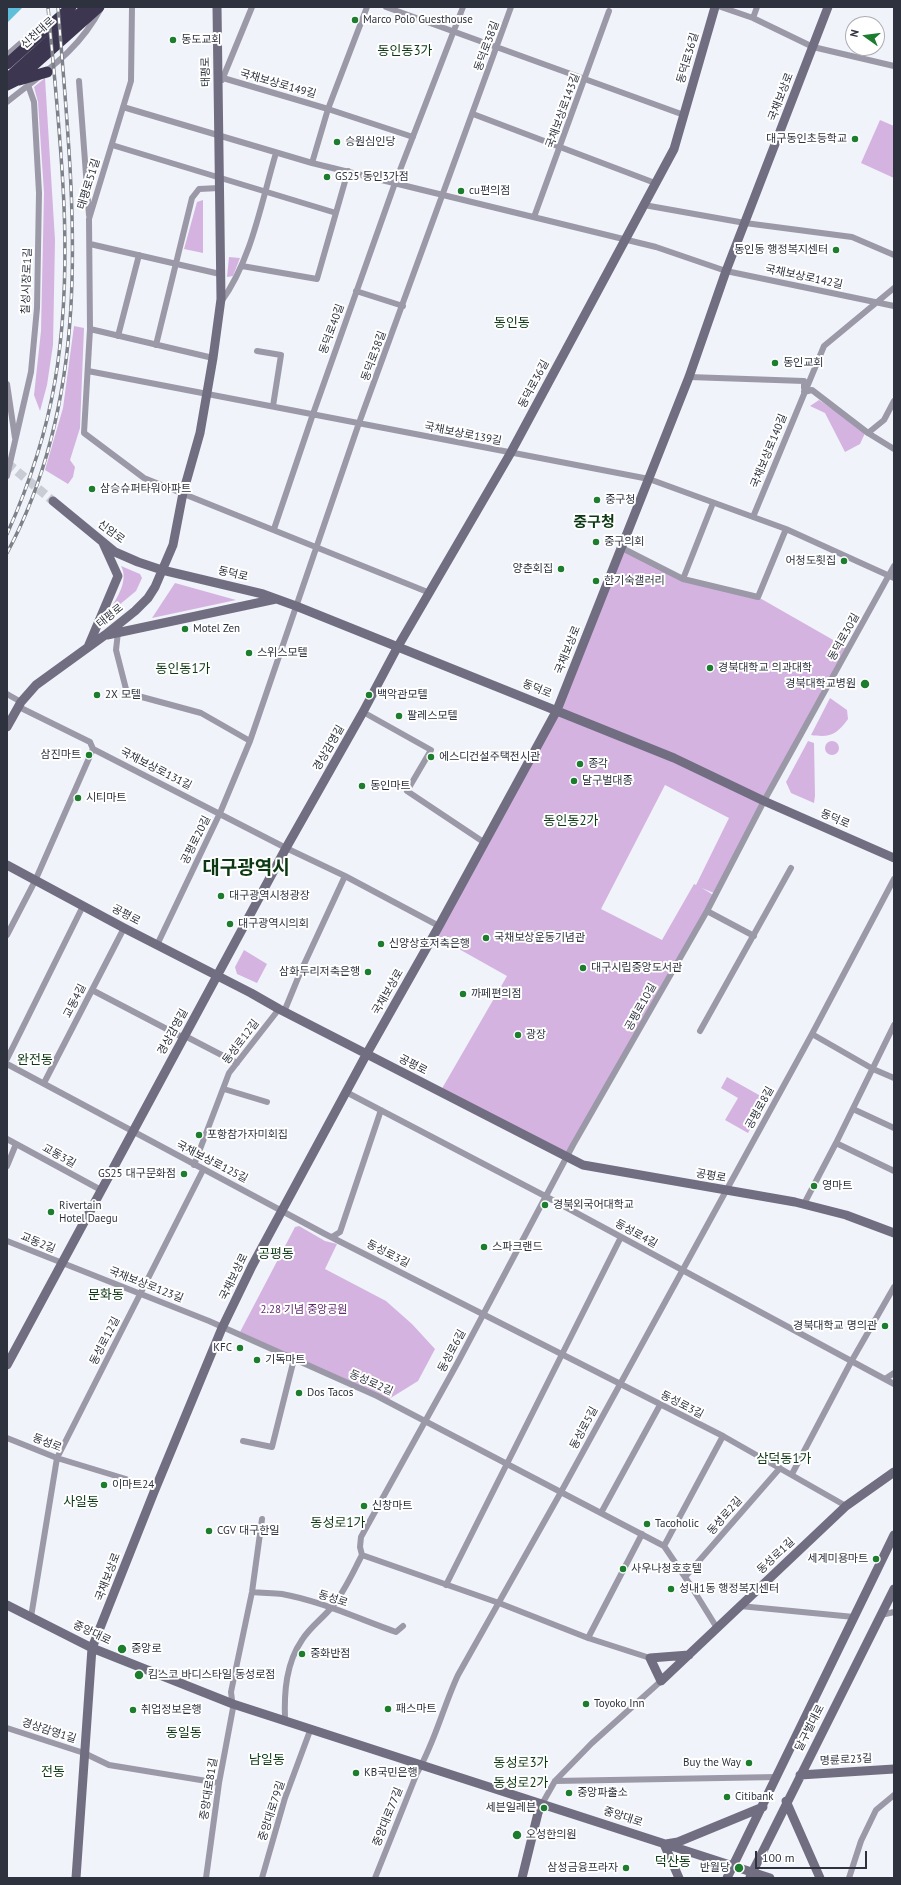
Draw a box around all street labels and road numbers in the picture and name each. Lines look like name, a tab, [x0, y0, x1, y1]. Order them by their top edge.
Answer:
street label: 신천대로	[19, 15, 57, 51]
street label: 동덕로38길	[472, 19, 502, 73]
street label: 동덕로36길	[674, 31, 702, 85]
street label: 태평로	[199, 57, 213, 87]
street label: 국채보상로149길	[238, 67, 318, 101]
street label: 국채보상로	[766, 71, 796, 123]
street label: 국채보상로143길	[543, 72, 583, 150]
street label: 태평로51길	[75, 157, 103, 211]
street label: 칠성시장로1길	[19, 247, 35, 315]
street label: 국채보상로142길	[764, 262, 844, 292]
street label: 동덕로40길	[317, 302, 347, 356]
street label: 동덕로38길	[359, 329, 389, 383]
street label: 동덕로36길	[516, 358, 552, 410]
street label: 국채보상로140길	[748, 412, 790, 490]
street label: 국채보상로139길	[423, 420, 503, 448]
street label: 신암로	[95, 518, 127, 546]
street label: 동덕로	[217, 564, 249, 584]
street label: 태평로	[94, 601, 126, 631]
street label: 동덕로30길	[826, 611, 862, 663]
street label: 국채보상로	[552, 624, 584, 676]
street label: 동덕로	[520, 677, 554, 701]
street label: 경상감영길	[311, 723, 347, 773]
street label: 국채보상로131길	[118, 745, 194, 793]
street label: 동덕로	[818, 807, 852, 831]
street label: 공평로20길	[179, 814, 213, 866]
street label: 공평로	[109, 902, 143, 928]
street label: 국채보상로	[370, 967, 406, 1017]
street label: 공평로10길	[623, 981, 659, 1033]
street label: 교동4길	[61, 982, 89, 1020]
street label: 경상감영길	[155, 1007, 191, 1057]
street label: 동성로12길	[220, 1017, 262, 1067]
street label: 공평로	[396, 1052, 430, 1078]
street label: 공평로8길	[743, 1084, 777, 1132]
street label: 국채보상로125길	[174, 1138, 250, 1186]
street label: 교동3길	[40, 1141, 78, 1171]
street label: 공평로	[695, 1167, 727, 1185]
street label: 동성로4길	[612, 1217, 660, 1251]
street label: 교동2길	[19, 1230, 57, 1256]
street label: 동성로3길	[364, 1238, 412, 1270]
street label: 국채보상로	[217, 1251, 251, 1303]
street label: 국채보상로123길	[107, 1265, 185, 1305]
street label: 동성로12길	[87, 1315, 123, 1367]
street label: 동성로6길	[435, 1327, 469, 1375]
street label: 동성로2길	[347, 1368, 395, 1398]
street label: 동성로3길	[658, 1389, 706, 1421]
street label: 동성로5길	[567, 1404, 601, 1452]
street label: 동성로	[30, 1431, 64, 1455]
street label: 동성로2길	[705, 1494, 745, 1538]
street label: 동성로1길	[755, 1535, 797, 1577]
street label: 국채보상로	[93, 1551, 123, 1603]
street label: 동성로	[317, 1588, 349, 1610]
street label: 중앙대로	[71, 1618, 113, 1648]
street label: 달구벌대로	[793, 1702, 827, 1754]
street label: 경상감영1길	[20, 1716, 78, 1746]
street label: 명륜로23길	[819, 1752, 873, 1768]
street label: 중앙대로81길	[198, 1757, 220, 1821]
street label: 중앙대로79길	[256, 1779, 288, 1843]
street label: 중앙대로77길	[370, 1786, 406, 1848]
street label: 중앙대로	[602, 1804, 644, 1830]

